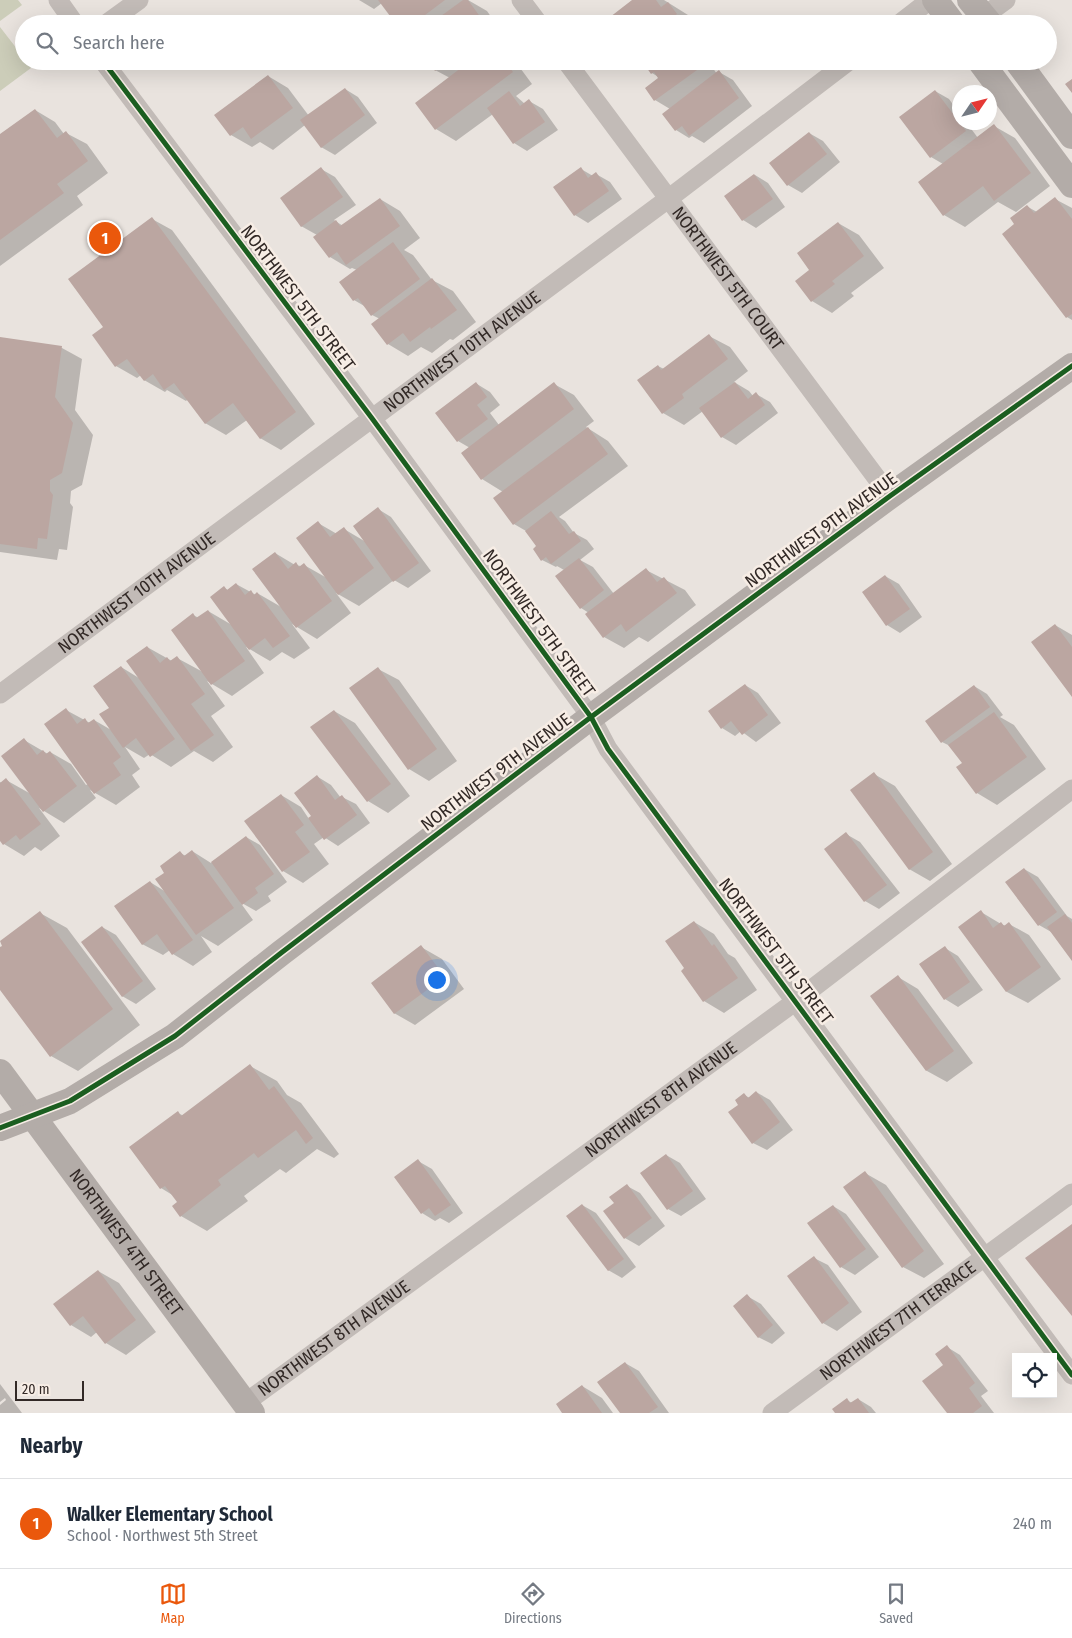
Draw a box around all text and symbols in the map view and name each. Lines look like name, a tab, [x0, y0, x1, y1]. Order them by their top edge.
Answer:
search box	[15, 15, 1057, 70]
icon: search	[33, 29, 61, 57]
text: Search here	[73, 31, 165, 54]
north arrow	[952, 85, 997, 130]
street label: NORTHWEST 5TH COURT	[667, 202, 789, 355]
pin: 1	[89, 219, 121, 257]
street label: NORTHWEST 5TH STREET	[236, 221, 360, 376]
street label: NORTHWEST 10TH AVENUE	[379, 286, 545, 417]
street label: NORTHWEST 9TH AVENUE	[741, 467, 901, 593]
street label: NORTHWEST 10TH AVENUE	[54, 527, 219, 658]
street label: NORTHWEST 5TH STREET	[478, 545, 600, 701]
street label: NORTHWEST 9TH AVENUE	[417, 708, 575, 836]
street label: NORTHWEST 5TH STREET	[714, 874, 838, 1029]
your location	[424, 967, 450, 993]
street label: NORTHWEST 8TH AVENUE	[581, 1037, 741, 1162]
street label: NORTHWEST 4TH STREET	[65, 1165, 188, 1321]
street label: NORTHWEST 7TH TERRACE	[816, 1256, 980, 1385]
street label: NORTHWEST 8TH AVENUE	[254, 1275, 414, 1401]
map controls	[1012, 1353, 1057, 1398]
button: locate	[1012, 1353, 1057, 1398]
scale bar	[15, 1378, 84, 1401]
text: 20 m	[22, 1381, 50, 1398]
text: Nearby	[20, 1433, 82, 1459]
text: Walker Elementary School	[67, 1503, 273, 1526]
text: 1	[33, 1514, 39, 1533]
text: 240 m	[1013, 1514, 1052, 1533]
text: School · Northwest 5th Street	[67, 1526, 258, 1545]
tab: Map	[159, 1580, 187, 1627]
tab: Directions	[504, 1580, 562, 1627]
tab: Saved	[879, 1580, 913, 1627]

